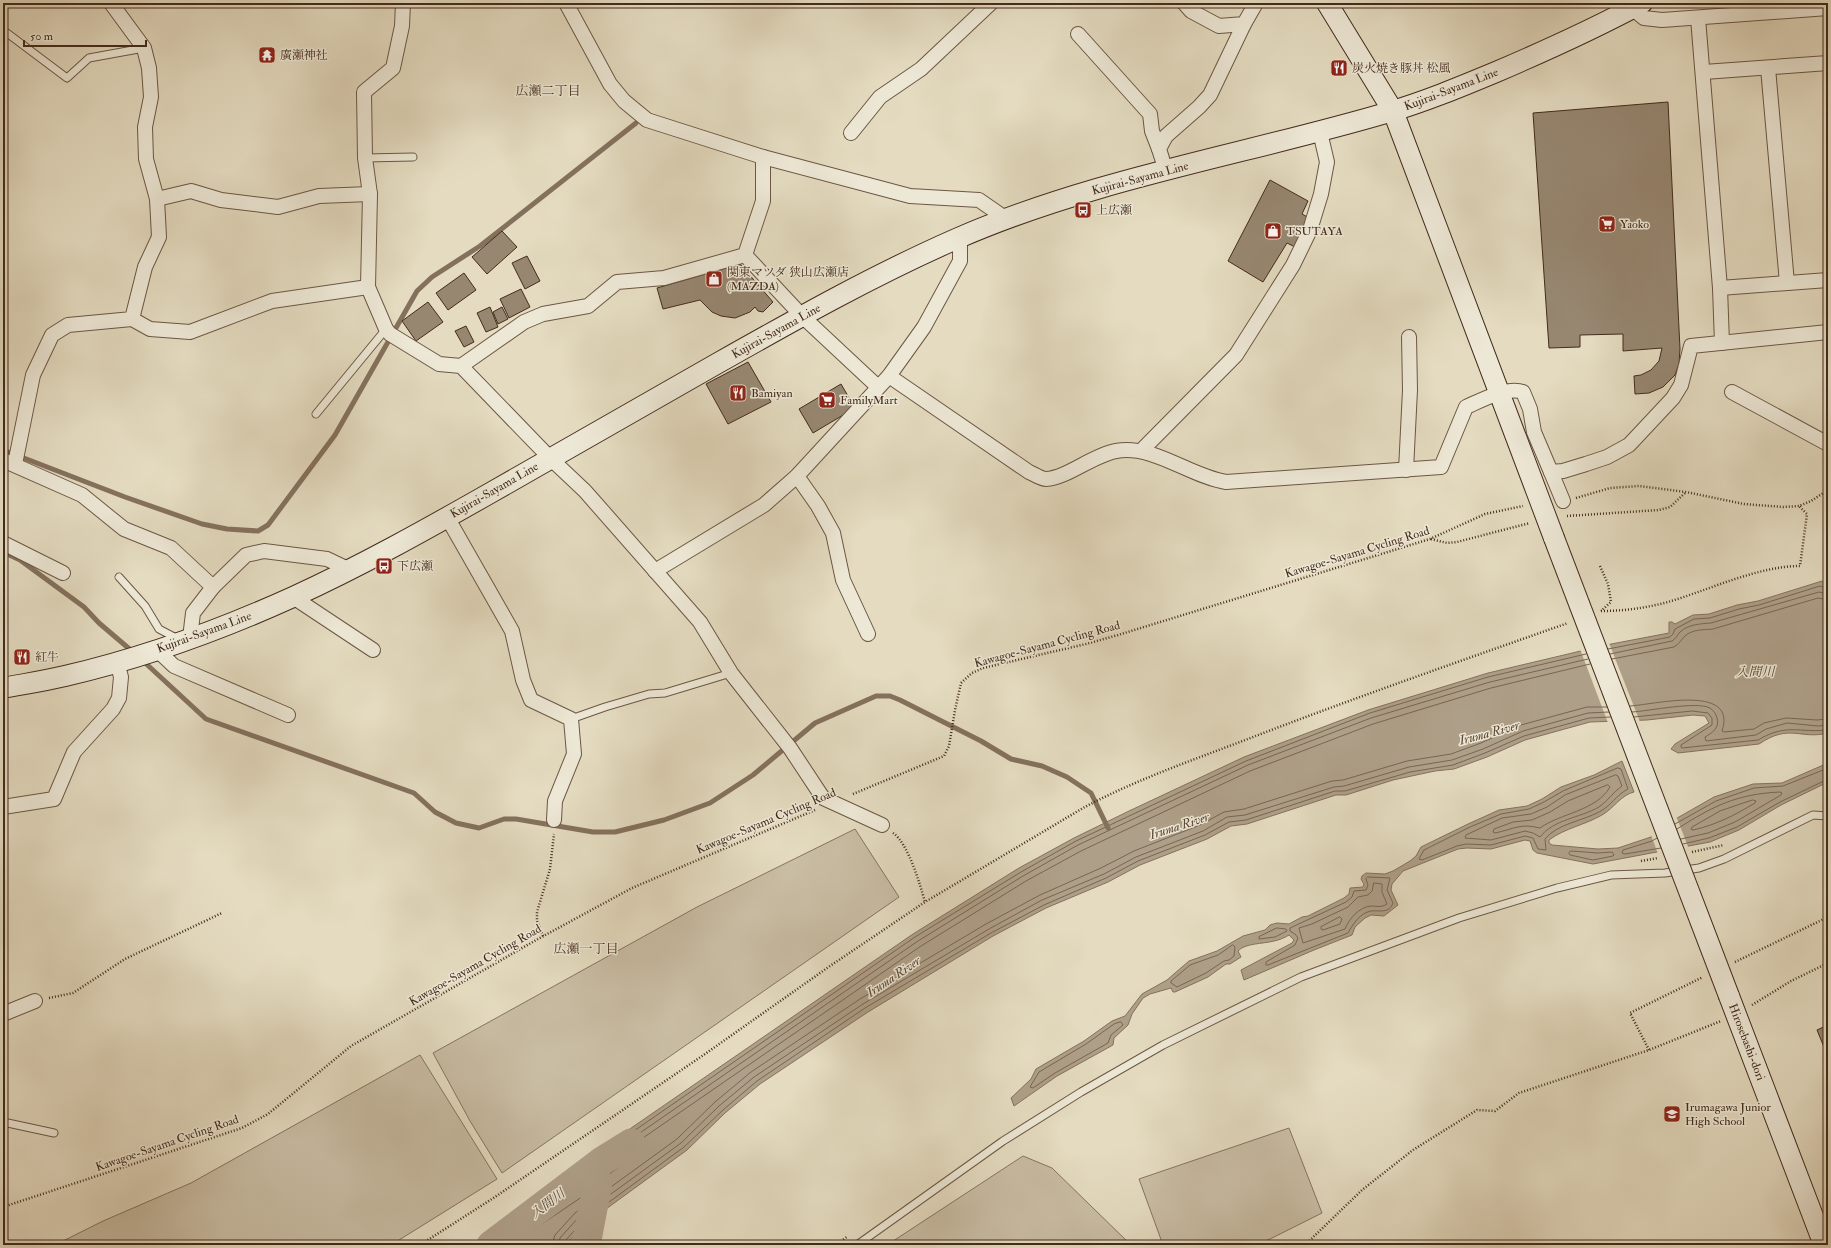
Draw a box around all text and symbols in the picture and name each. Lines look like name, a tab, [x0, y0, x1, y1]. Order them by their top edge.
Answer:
scale bar	[24, 22, 146, 48]
text: 50 m	[30, 29, 54, 44]
temple icon: 廣瀬神社	[257, 45, 277, 65]
place label: 廣瀬神社	[280, 48, 328, 63]
restaurant icon: 炭火焼き豚丼 松風	[1329, 58, 1349, 78]
place label: 炭火焼き豚丼 松風	[1352, 61, 1451, 76]
street label: Kujirai-Sayama Line	[1402, 65, 1500, 114]
district label: 広瀬二丁目	[515, 83, 581, 99]
street label: Kujirai-Sayama Line	[1090, 158, 1190, 199]
bus stop icon: 上広瀬	[1073, 200, 1093, 220]
place label: 上広瀬	[1096, 203, 1132, 218]
supermarket icon: Yaoko	[1597, 214, 1617, 234]
place label: Yaoko	[1620, 217, 1649, 232]
shop icon: TSUTAYA	[1263, 221, 1283, 241]
place label: TSUTAYA	[1286, 224, 1343, 239]
place label: 関東マツダ 狭山広瀬店 (MAZDA)	[727, 265, 849, 294]
shop icon: 関東マツダ 狭山広瀬店 (MAZDA)	[704, 269, 724, 289]
street label: Kujirai-Sayama Line	[729, 301, 823, 362]
restaurant icon: Bamiyan	[728, 383, 748, 403]
place label: Bamiyan	[751, 386, 793, 401]
supermarket icon: FamilyMart	[817, 390, 837, 410]
place label: FamilyMart	[840, 393, 898, 408]
street label: Kujirai-Sayama Line	[447, 459, 541, 522]
street label: Kawagoe-Sayama Cycling Road	[1283, 523, 1431, 582]
bus stop icon: 下広瀬	[374, 556, 394, 576]
place label: 下広瀬	[397, 559, 433, 574]
street label: Kujirai-Sayama Line	[155, 608, 254, 657]
street label: Kawagoe-Sayama Cycling Road	[973, 618, 1122, 671]
restaurant icon: 紅牛	[12, 647, 32, 667]
place label: 紅牛	[35, 650, 59, 665]
water label: 入間川	[1735, 664, 1776, 680]
water label: Iruma River	[1456, 717, 1522, 749]
street label: Kawagoe-Sayama Cycling Road	[694, 785, 838, 858]
water label: Iruma River	[1147, 808, 1212, 843]
street label: Kawagoe-Sayama Cycling Road	[406, 921, 544, 1010]
district label: 広瀬一丁目	[553, 941, 619, 957]
water label: Iruma River	[863, 952, 925, 1001]
street label: Hirosebashi-dori	[1725, 1002, 1768, 1083]
place label: Irumagawa Junior High School	[1685, 1100, 1771, 1129]
school or university icon: Irumagawa Junior High School	[1662, 1104, 1682, 1124]
street label: Kawagoe-Sayama Cycling Road	[94, 1112, 241, 1175]
water label: 入間川	[527, 1184, 570, 1222]

